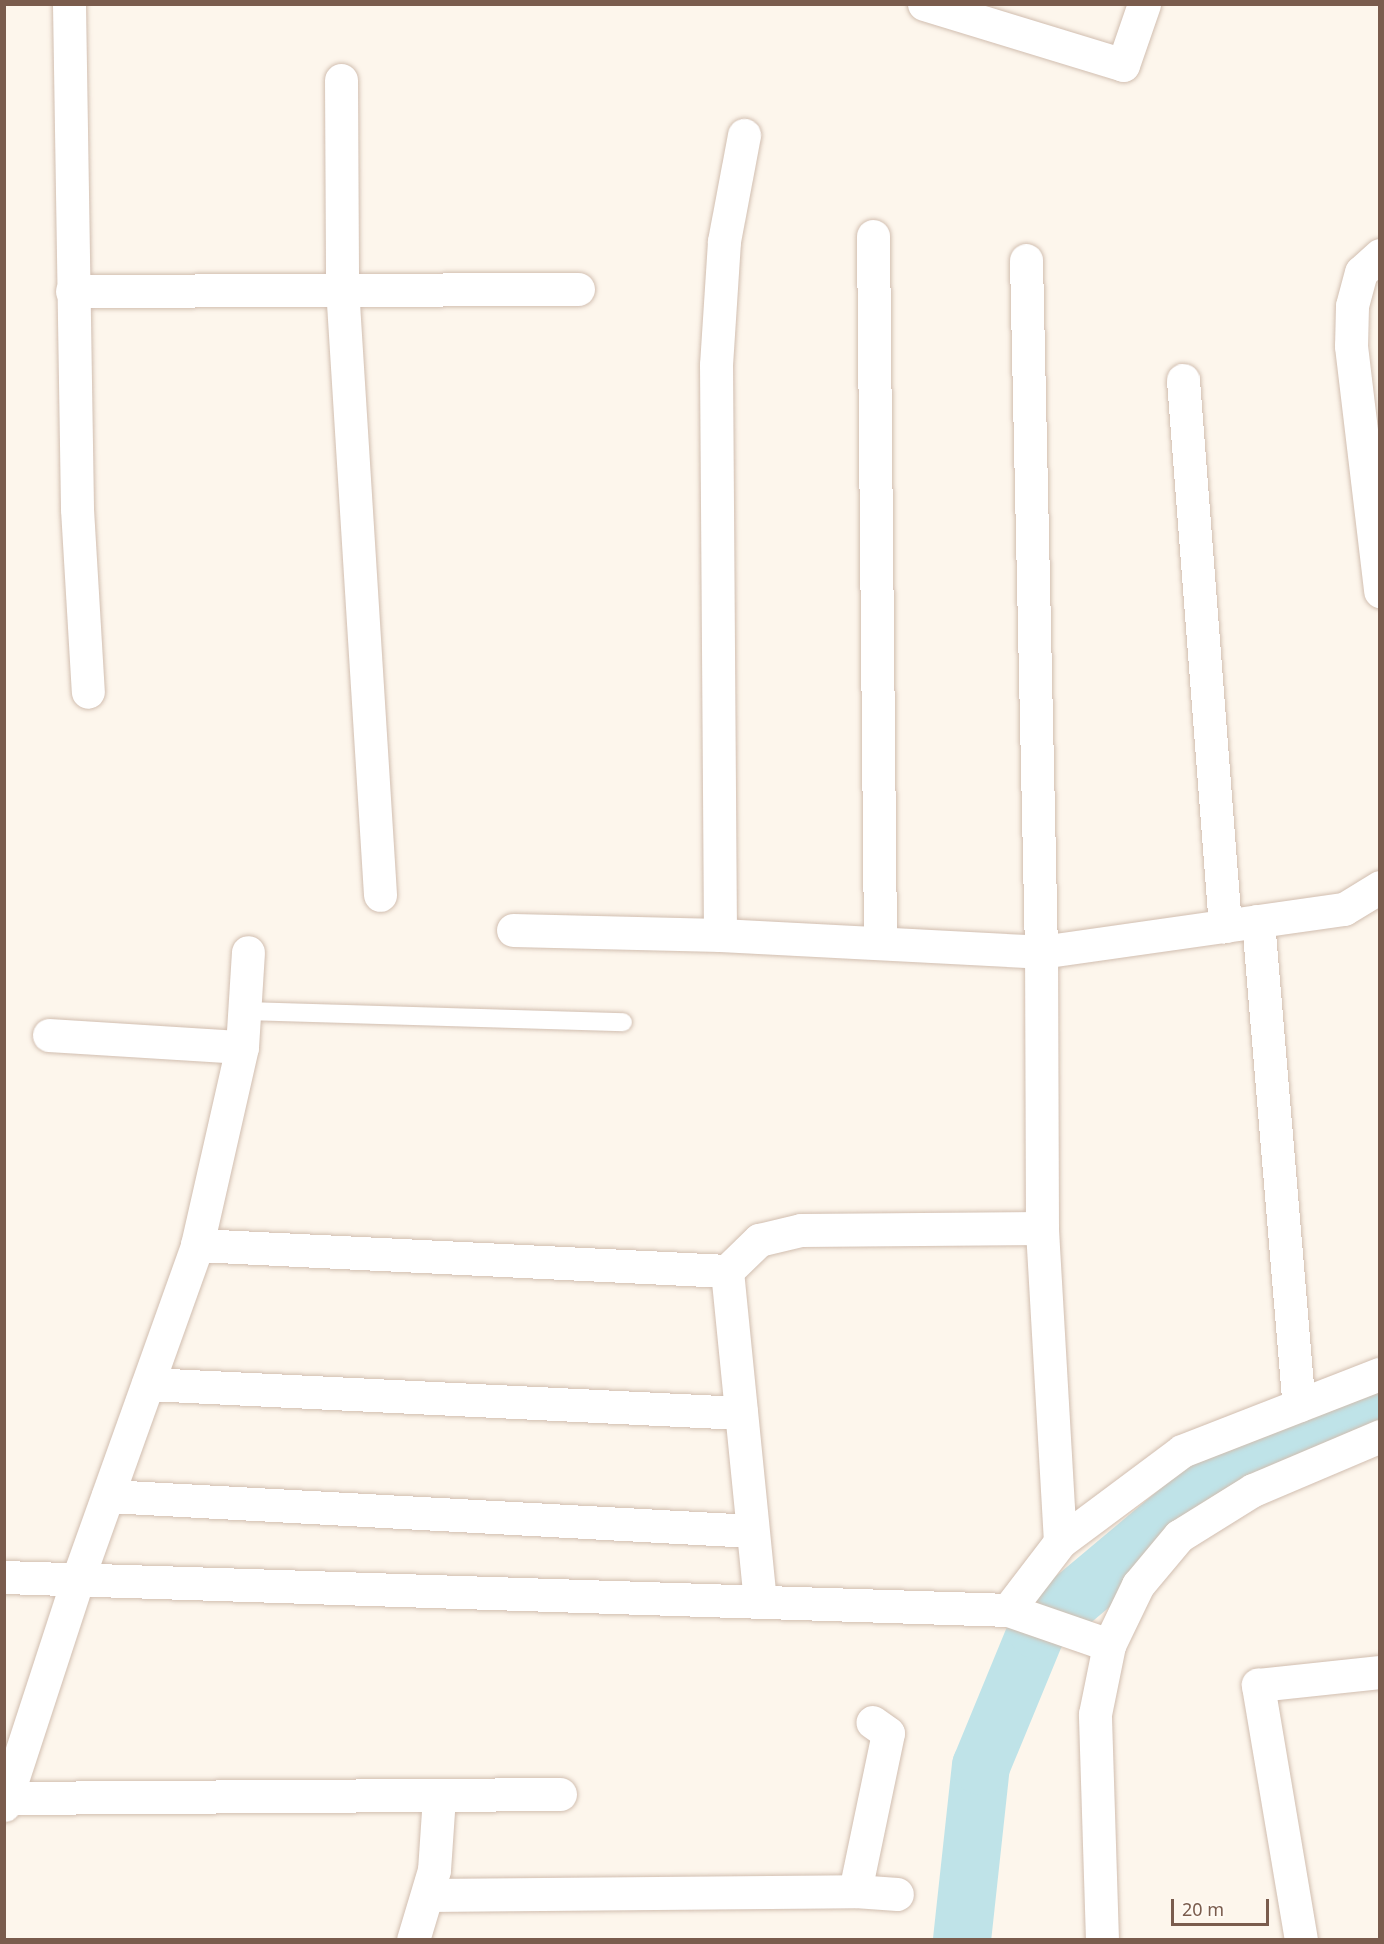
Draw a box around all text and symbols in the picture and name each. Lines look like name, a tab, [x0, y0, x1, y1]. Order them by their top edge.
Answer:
scale bar	[1174, 1887, 1272, 1925]
text: 20 m	[1182, 1897, 1224, 1921]

